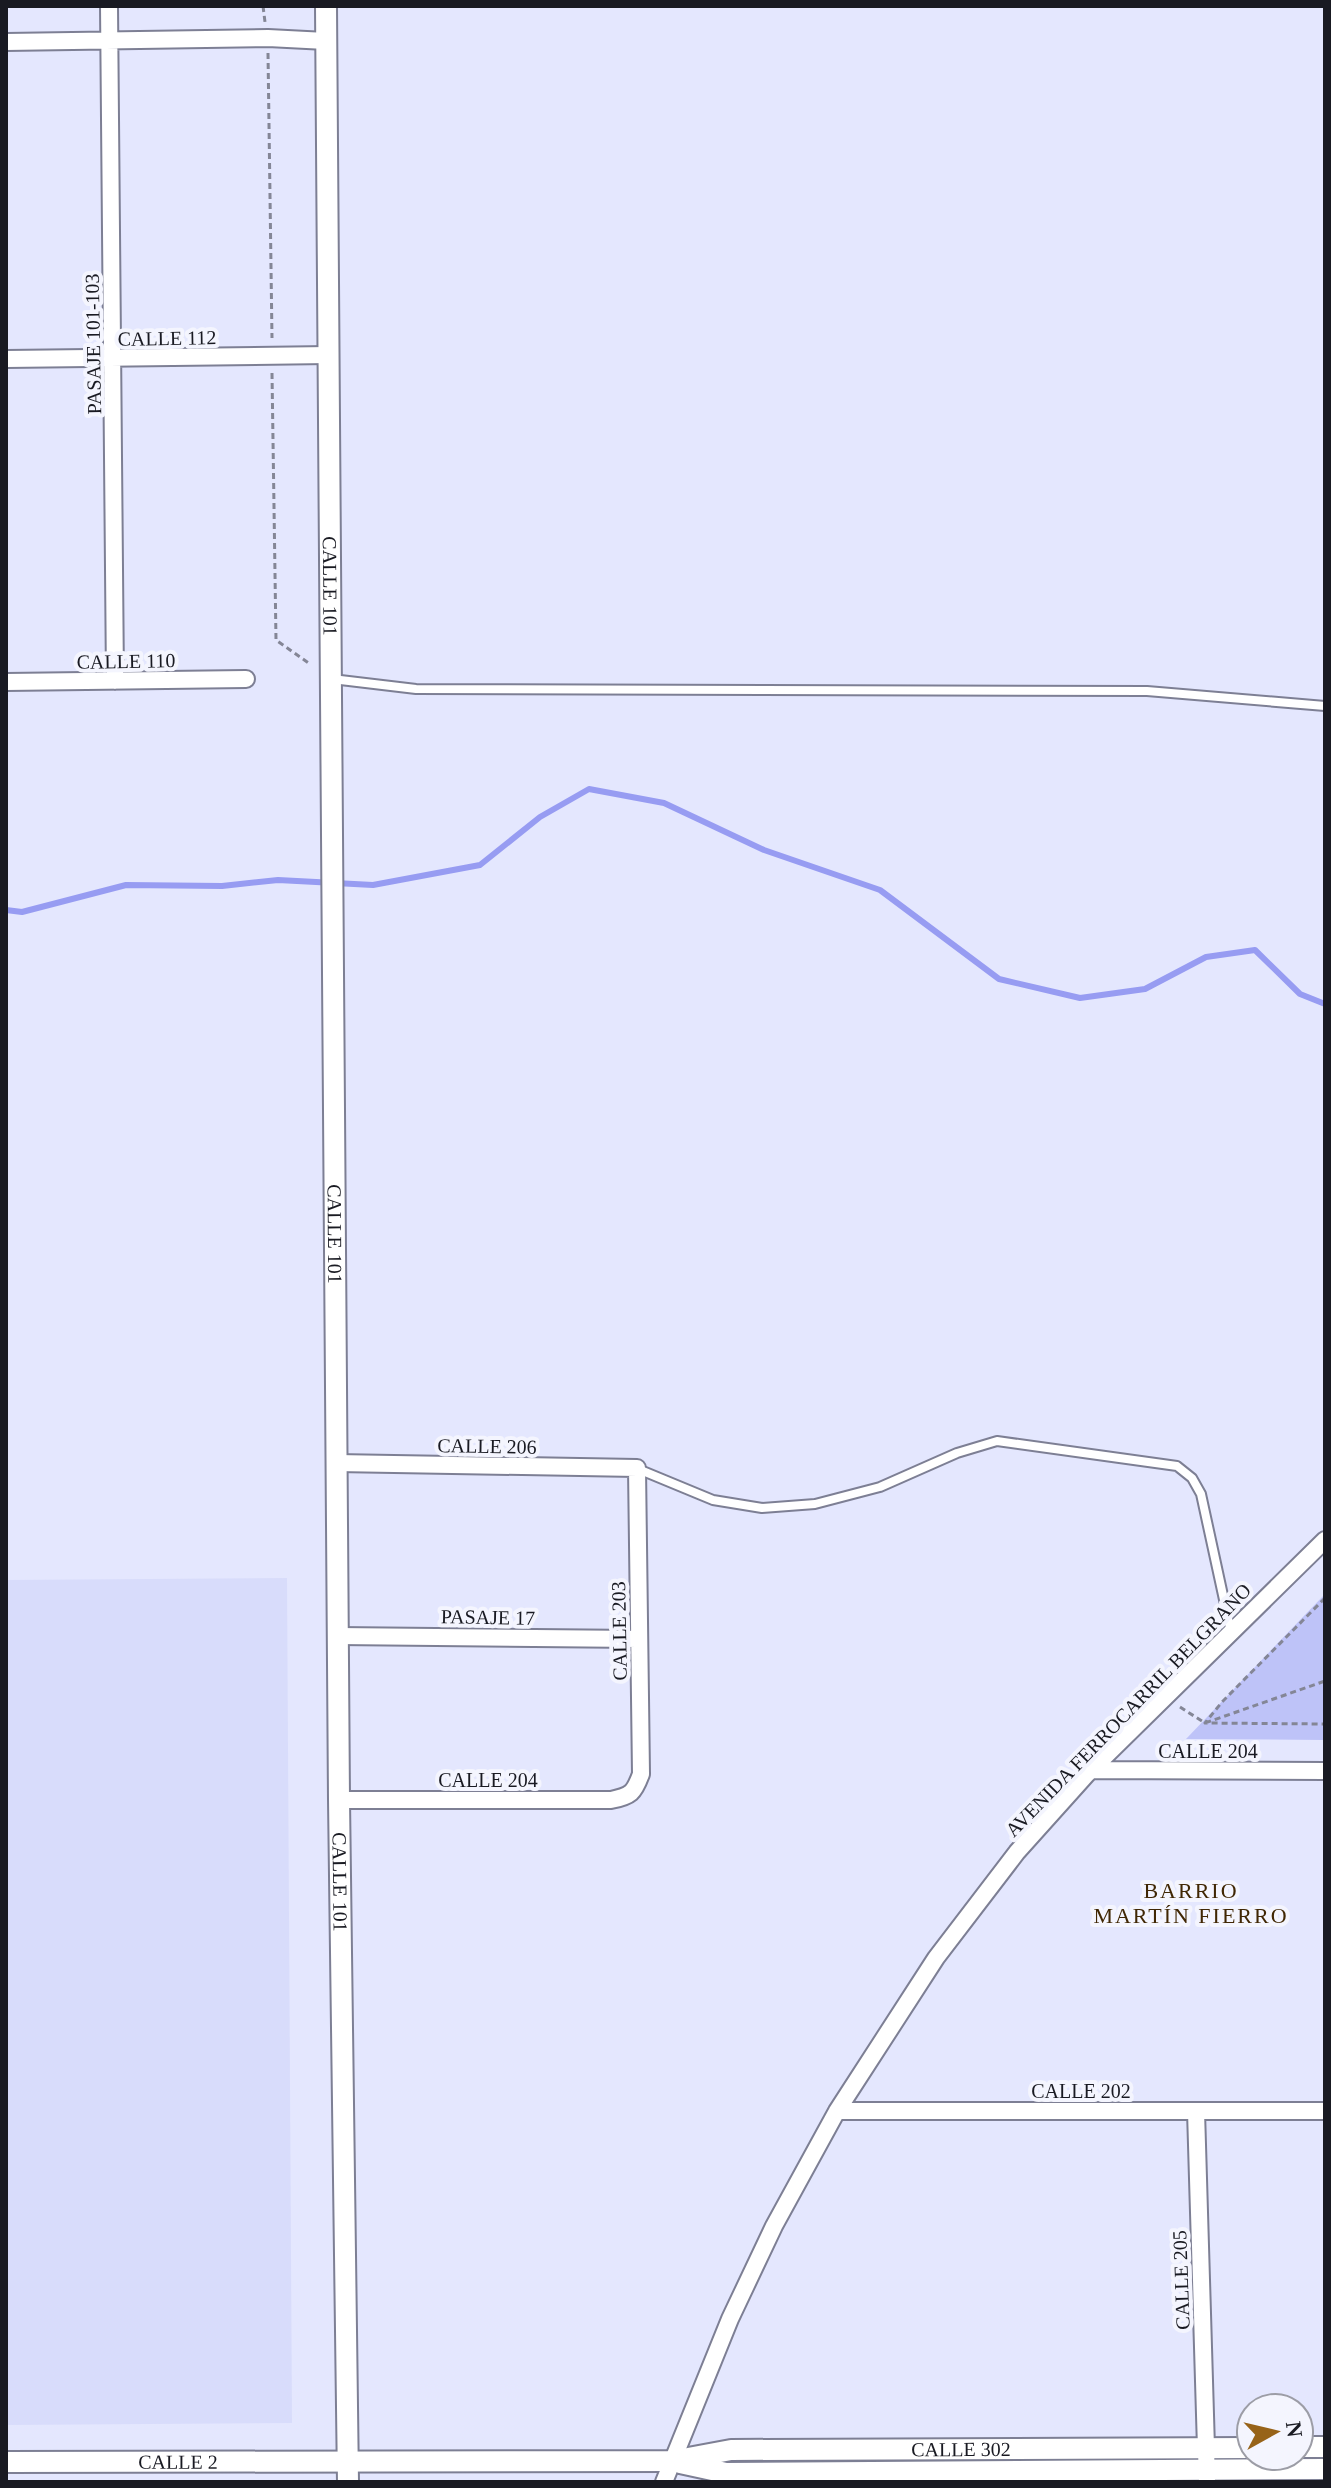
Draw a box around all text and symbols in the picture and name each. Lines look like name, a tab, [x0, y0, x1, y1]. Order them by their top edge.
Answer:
street label: PASAJE 101-103	[81, 273, 105, 415]
street label: CALLE 112	[117, 326, 217, 350]
street label: CALLE 101	[319, 536, 342, 636]
street label: CALLE 110	[76, 649, 176, 673]
street label: CALLE 101	[324, 1184, 346, 1284]
street label: CALLE 206	[437, 1434, 537, 1458]
street label: AVENIDA FERROCARRIL BELGRANO	[1001, 1579, 1255, 1841]
street label: CALLE 203	[607, 1581, 631, 1681]
street label: PASAJE 17	[441, 1605, 535, 1629]
street label: CALLE 204	[1158, 1740, 1258, 1762]
street label: CALLE 204	[438, 1769, 538, 1791]
street label: CALLE 101	[328, 1832, 352, 1932]
district label: BARRIO MARTÍN FIERRO	[1093, 1878, 1289, 1928]
street label: CALLE 202	[1031, 2080, 1131, 2102]
street label: CALLE 205	[1168, 2230, 1194, 2330]
north arrow	[1235, 2392, 1315, 2472]
text: N	[1281, 2420, 1308, 2439]
street label: CALLE 302	[911, 2438, 1011, 2460]
street label: CALLE 2	[138, 2451, 218, 2473]

